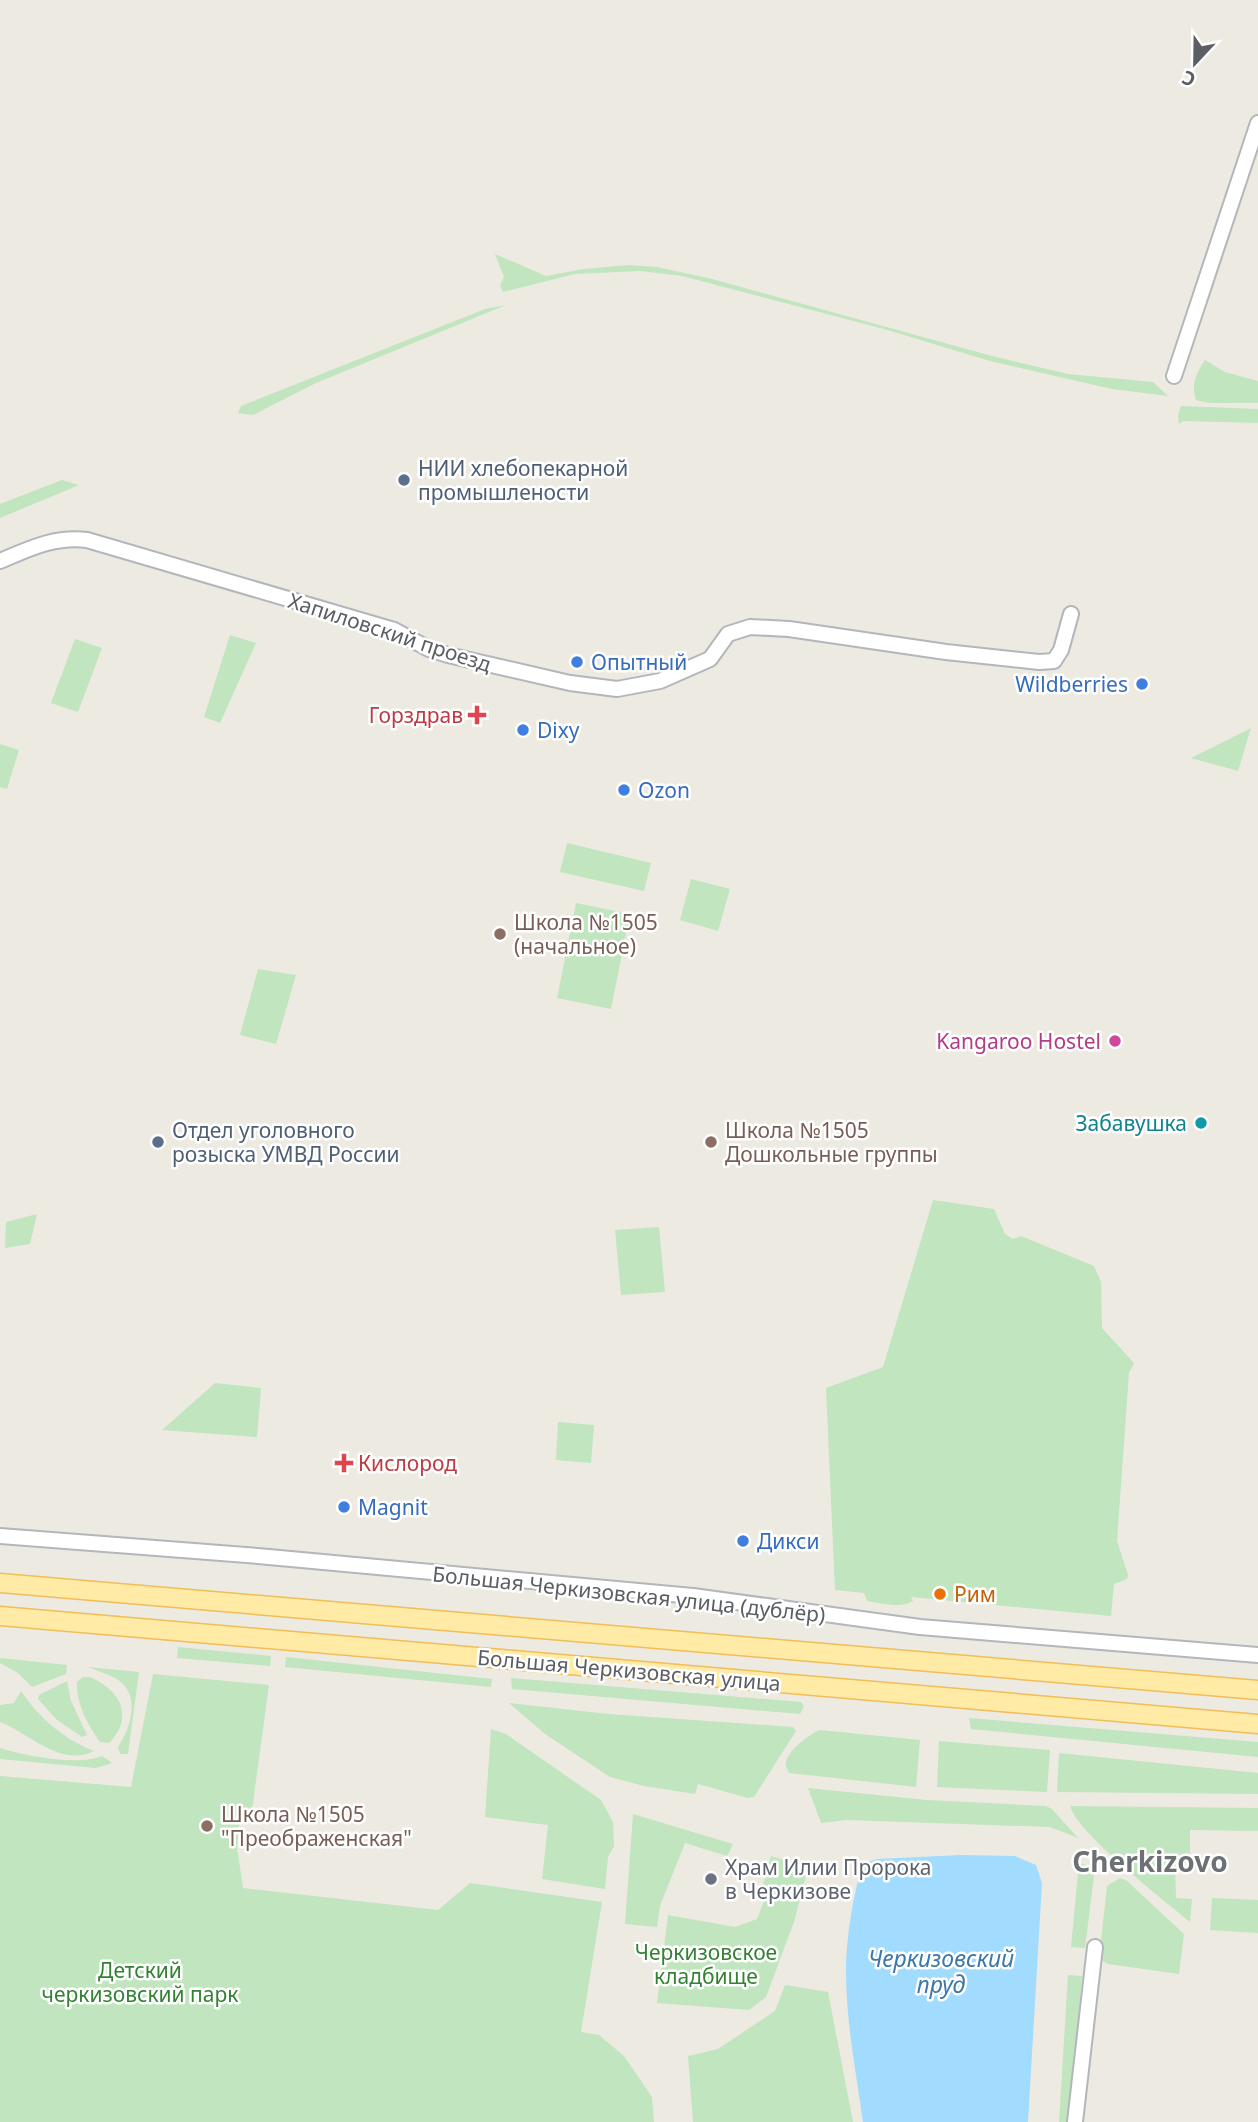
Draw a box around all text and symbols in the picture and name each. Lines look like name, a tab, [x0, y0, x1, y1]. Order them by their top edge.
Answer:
north arrow	[1160, 28, 1230, 98]
text: С	[1178, 64, 1199, 93]
place label: НИИ хлебопекарной промышлености	[418, 454, 628, 506]
marker: НИИ хлебопекарной промышлености	[396, 472, 412, 488]
street label: Хапиловский проезд	[285, 586, 495, 678]
place label: Опытный	[591, 648, 687, 676]
marker: Опытный	[569, 654, 585, 670]
place label: Wildberries	[1015, 670, 1128, 698]
marker: Wildberries	[1134, 676, 1150, 692]
place label: Горздрав	[369, 701, 463, 729]
marker: Горздрав	[469, 707, 485, 723]
place label: Dixy	[537, 716, 580, 744]
marker: Dixy	[515, 722, 531, 738]
place label: Ozon	[638, 776, 690, 804]
marker: Ozon	[616, 782, 632, 798]
place label: Школа №1505 (начальное)	[514, 908, 658, 960]
marker: Школа №1505 (начальное)	[492, 926, 508, 942]
place label: Kangaroo Hostel	[936, 1027, 1101, 1055]
marker: Kangaroo Hostel	[1107, 1033, 1123, 1049]
place label: Забавушка	[1075, 1109, 1187, 1137]
marker: Забавушка	[1193, 1115, 1209, 1131]
place label: Отдел уголовного розыска УМВД России	[172, 1116, 400, 1168]
place label: Школа №1505 Дошкольные группы	[725, 1116, 938, 1168]
marker: Отдел уголовного розыска УМВД России	[150, 1134, 166, 1150]
marker: Школа №1505 Дошкольные группы	[703, 1134, 719, 1150]
place label: Кислород	[358, 1449, 457, 1477]
marker: Кислород	[336, 1455, 352, 1471]
place label: Magnit	[358, 1493, 428, 1521]
marker: Magnit	[336, 1499, 352, 1515]
place label: Дикси	[757, 1527, 819, 1555]
marker: Дикси	[735, 1533, 751, 1549]
street label: Большая Черкизовская улица (дублёр)	[431, 1559, 827, 1629]
place label: Рим	[954, 1580, 996, 1608]
marker: Рим	[932, 1586, 948, 1602]
street label: Большая Черкизовская улица	[476, 1643, 782, 1697]
place label: Школа №1505 "Преображенская"	[221, 1800, 412, 1852]
marker: Школа №1505 "Преображенская"	[199, 1818, 215, 1834]
district label: Cherkizovo	[1072, 1842, 1228, 1880]
place label: Храм Илии Пророка в Черкизове	[725, 1853, 931, 1905]
marker: Храм Илии Пророка в Черкизове	[703, 1871, 719, 1887]
park label: Черкизовское кладбище	[635, 1938, 777, 1990]
water label: Черкизовский пруд	[868, 1942, 1014, 2000]
park label: Детский черкизовский парк	[42, 1956, 238, 2008]

